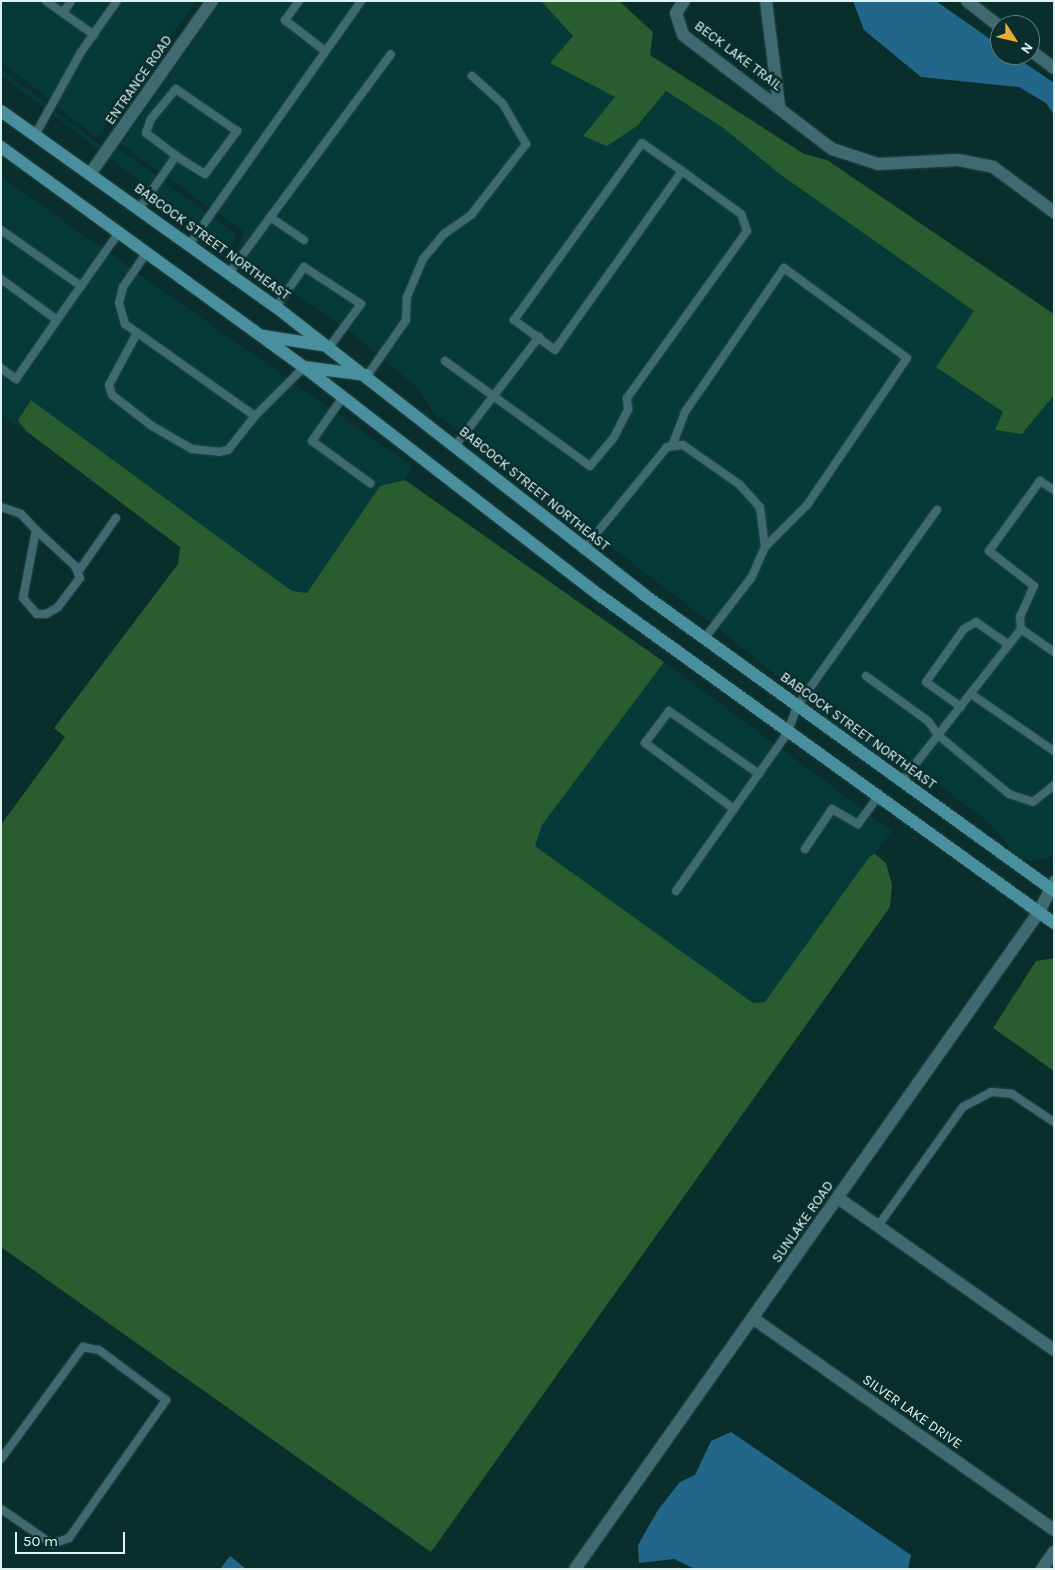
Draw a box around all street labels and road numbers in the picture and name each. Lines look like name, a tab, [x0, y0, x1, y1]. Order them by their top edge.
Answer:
street label: BECK LAKE TRAIL	[691, 18, 785, 94]
street label: ENTRANCE ROAD	[102, 32, 176, 128]
street label: BABCOCK STREET NORTHEAST	[131, 180, 293, 304]
street label: BABCOCK STREET NORTHEAST	[455, 423, 613, 555]
street label: BABCOCK STREET NORTHEAST	[777, 669, 939, 793]
street label: SUNLAKE ROAD	[768, 1178, 838, 1266]
street label: SILVER LAKE DRIVE	[859, 1371, 965, 1453]

